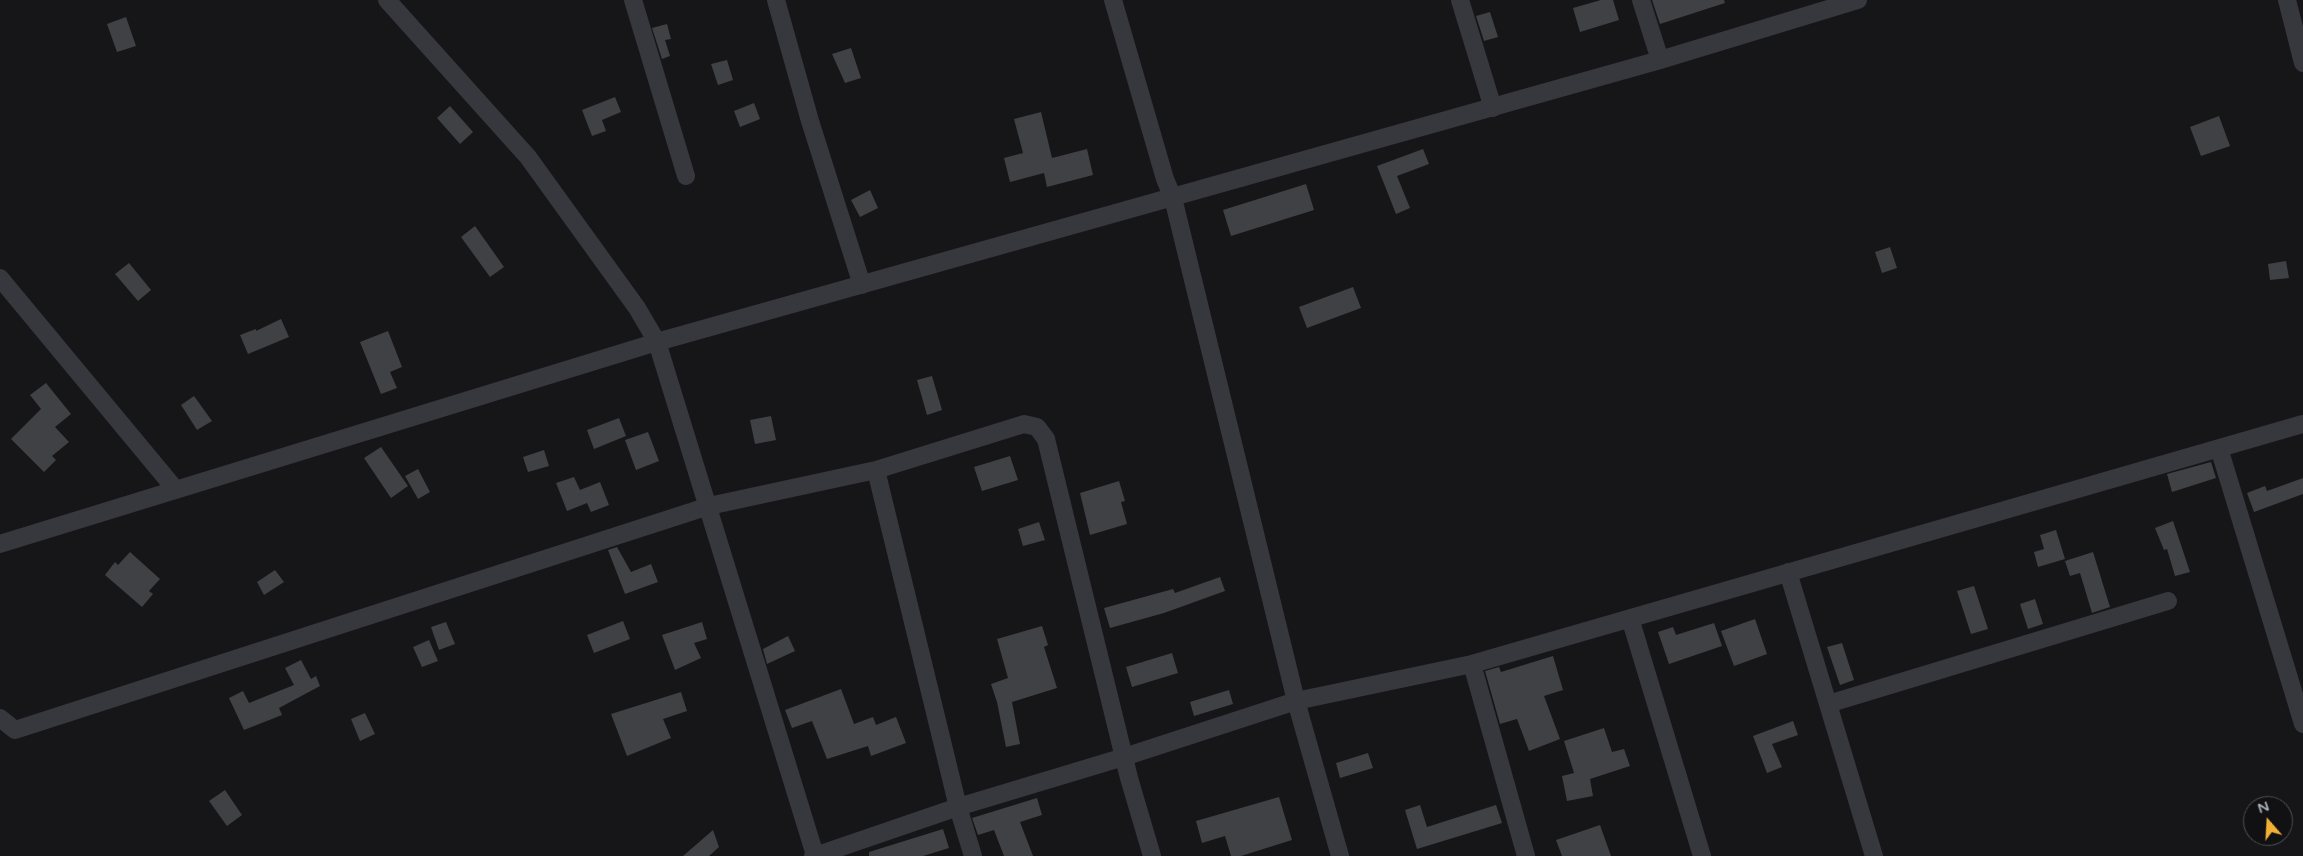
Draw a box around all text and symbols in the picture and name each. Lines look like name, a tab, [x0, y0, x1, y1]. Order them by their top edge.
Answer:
north arrow	[2243, 796, 2293, 846]
text: N	[2255, 797, 2271, 817]

